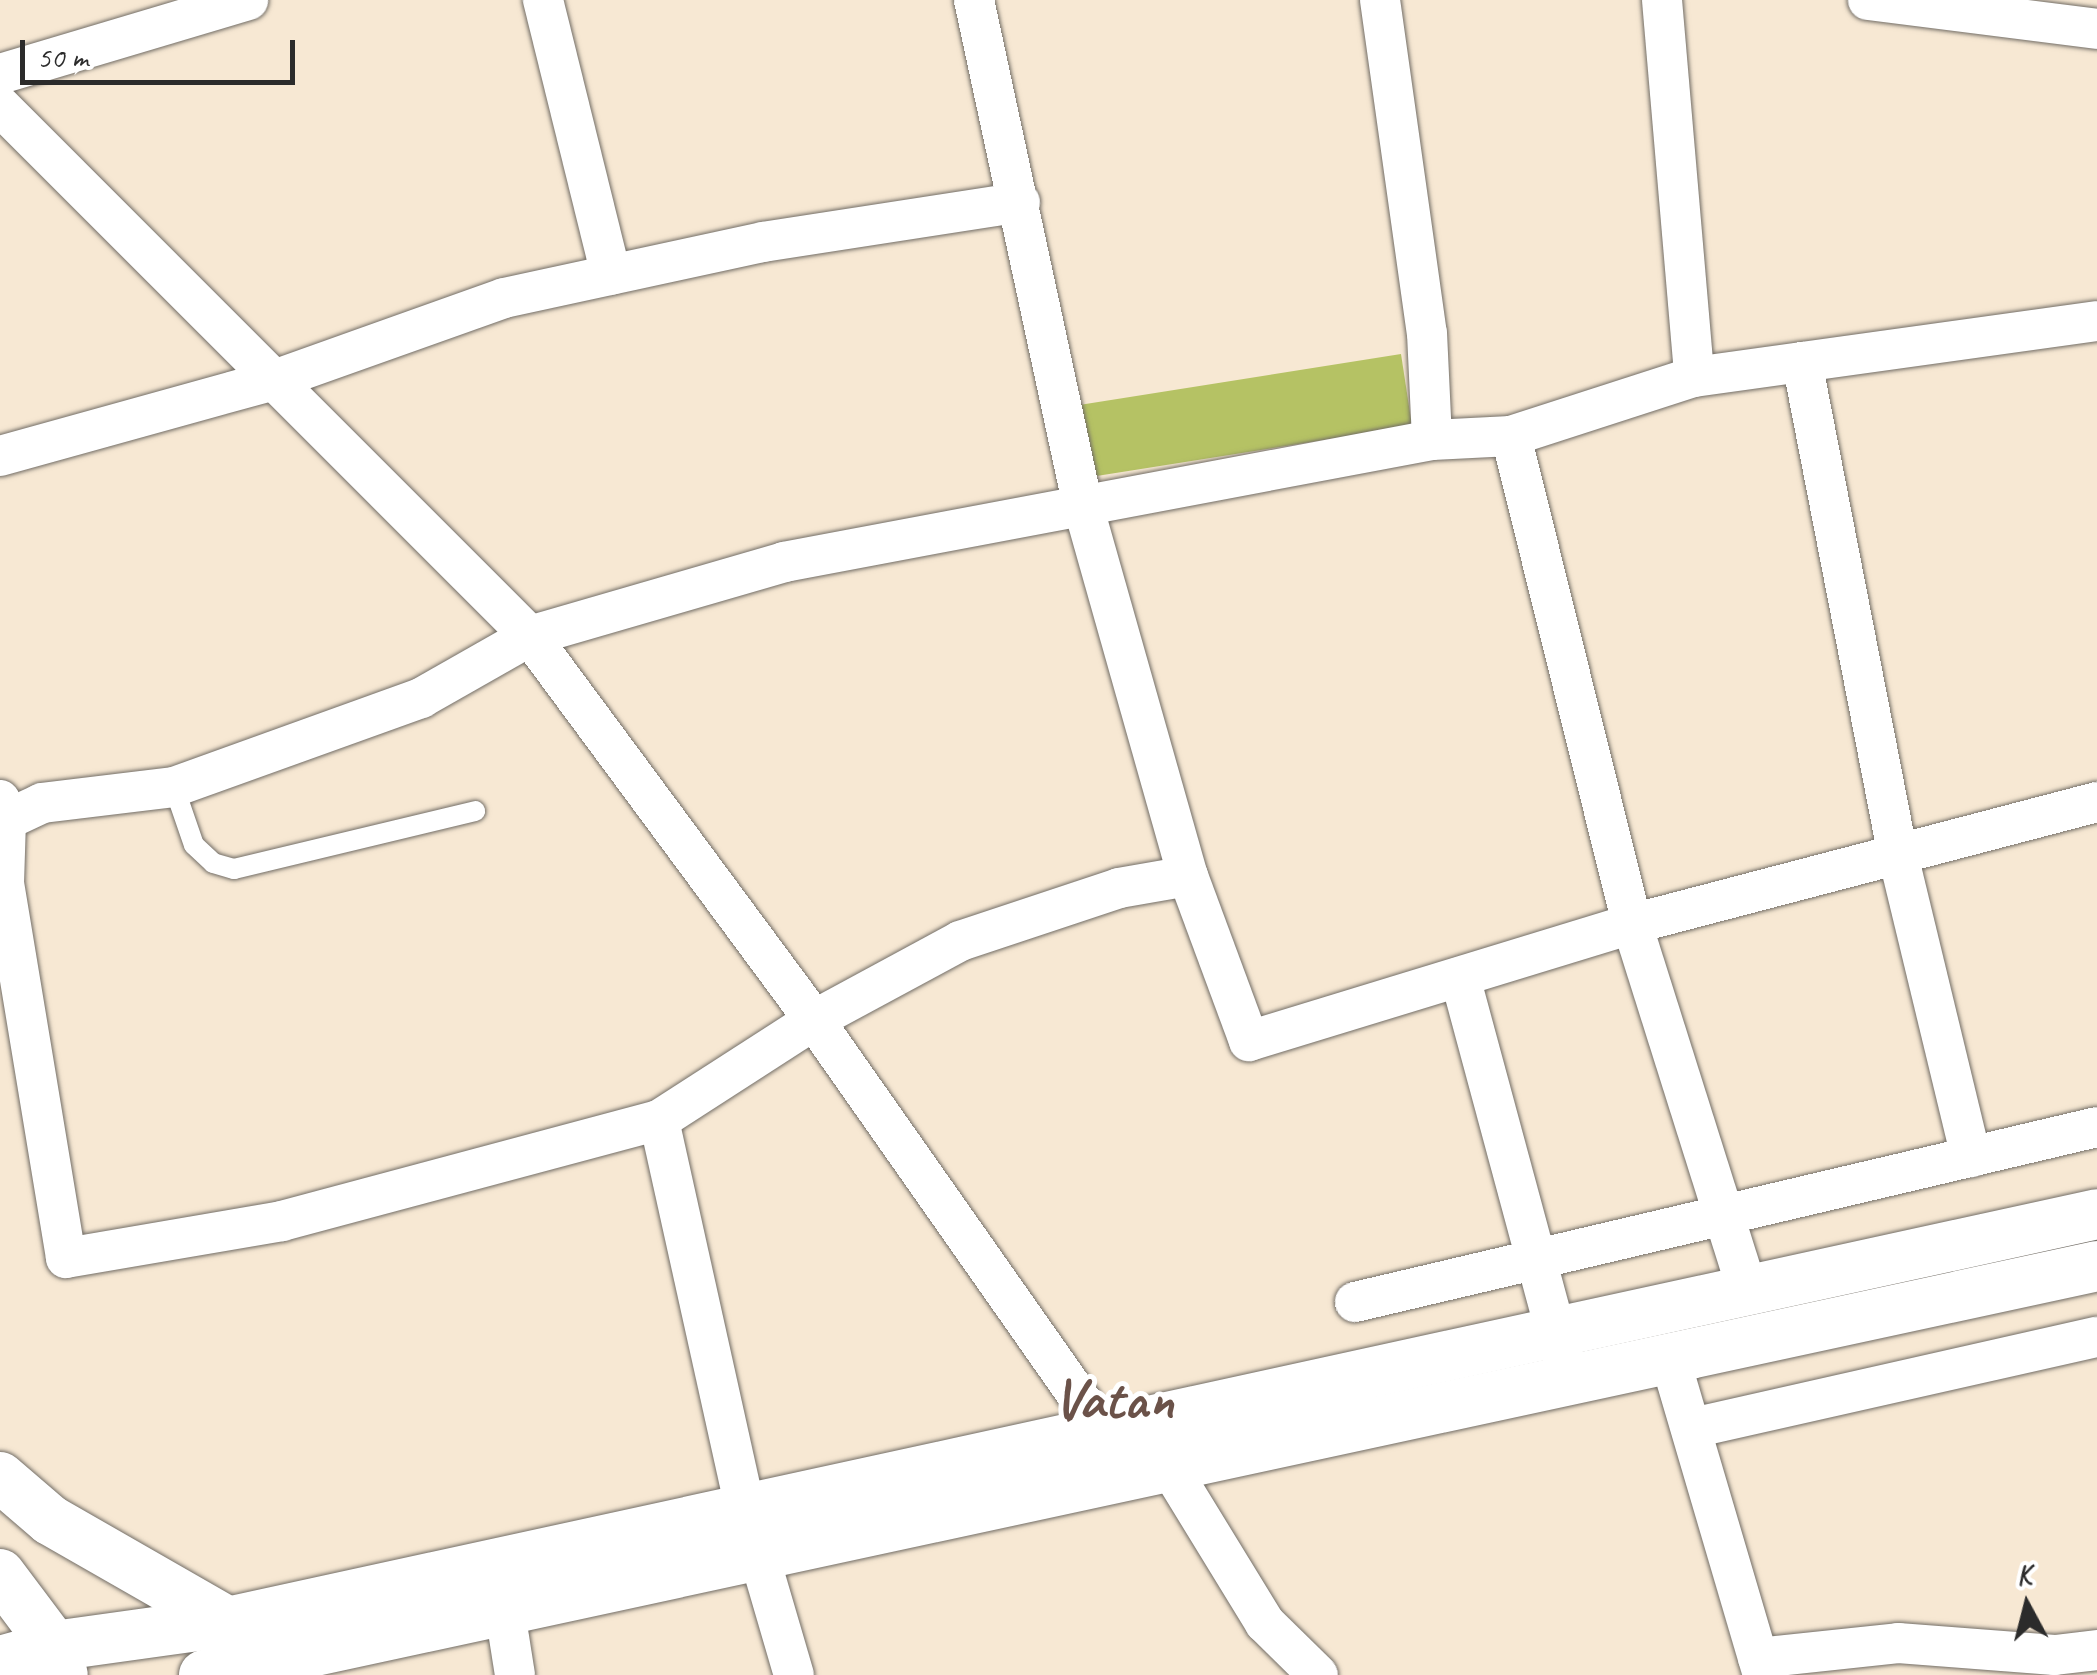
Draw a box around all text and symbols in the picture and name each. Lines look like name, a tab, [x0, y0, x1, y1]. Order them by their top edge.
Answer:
scale bar	[25, 20, 300, 82]
text: 50 m	[37, 38, 88, 76]
district label: Vatan	[1053, 1364, 1173, 1434]
north arrow	[1977, 1555, 2077, 1655]
text: K	[2014, 1556, 2032, 1593]

